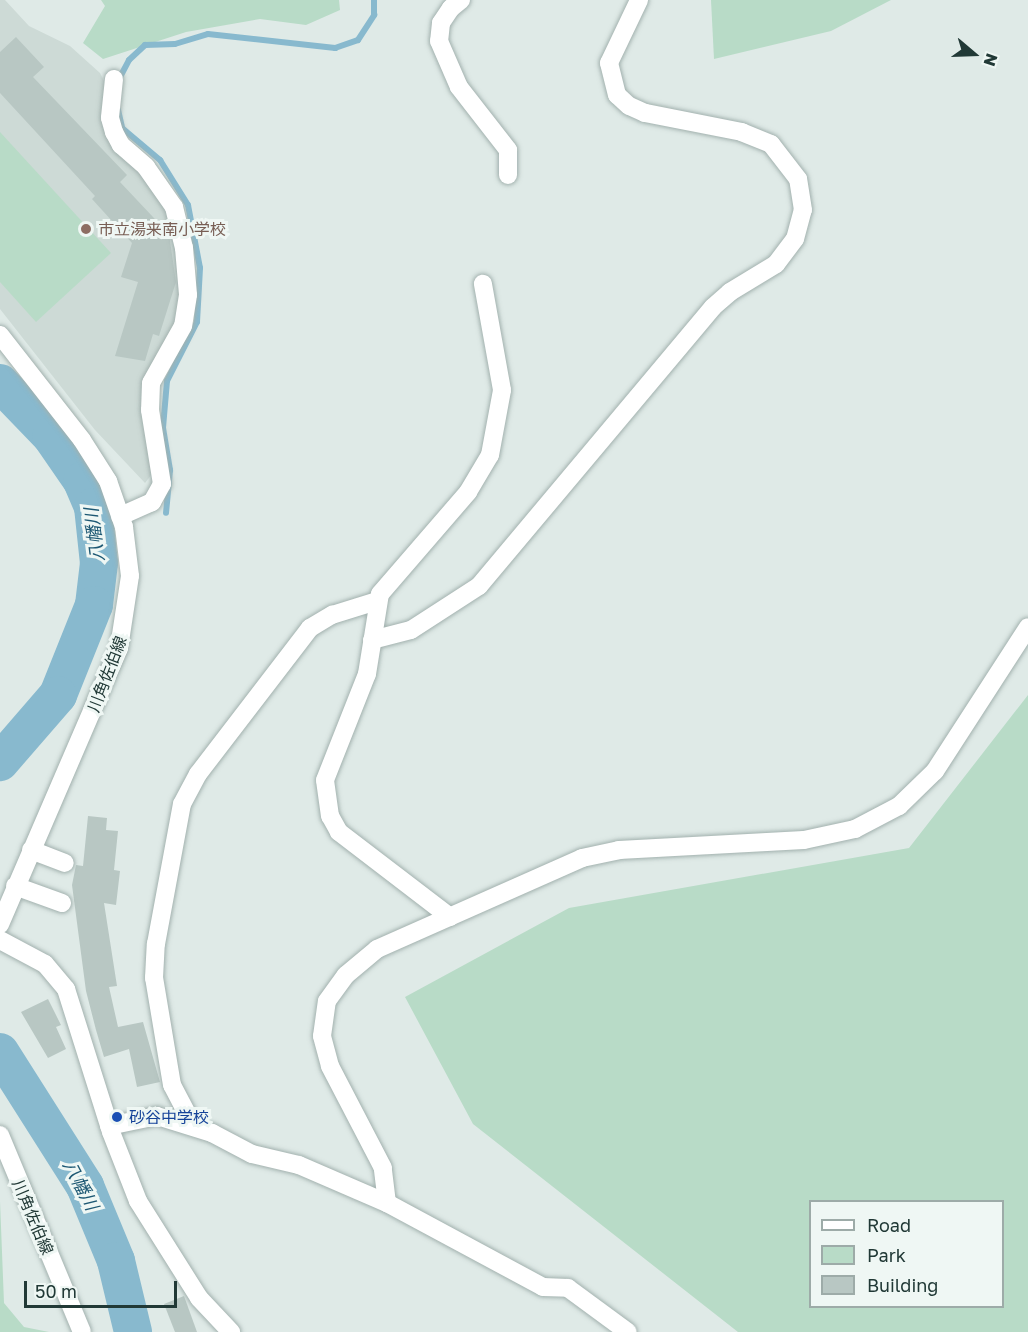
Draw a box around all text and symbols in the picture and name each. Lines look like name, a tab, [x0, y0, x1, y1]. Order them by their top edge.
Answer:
north arrow	[944, 24, 1004, 84]
text: N	[980, 51, 1002, 69]
place label: 市立湯来南小学校	[98, 219, 226, 239]
marker: 市立湯来南小学校	[79, 222, 93, 236]
water label: 八幡川	[80, 507, 108, 563]
street label: 川角佐伯線	[84, 633, 130, 715]
place label: 砂谷中学校	[129, 1107, 209, 1127]
marker: 砂谷中学校	[110, 1110, 124, 1124]
water label: 八幡川	[59, 1156, 103, 1214]
street label: 川角佐伯線	[9, 1176, 57, 1258]
legend	[809, 1200, 1004, 1308]
text: Road	[867, 1214, 911, 1236]
text: Park	[867, 1244, 906, 1266]
scale bar	[27, 1269, 180, 1307]
text: Building	[867, 1274, 938, 1296]
text: 50 m	[35, 1280, 77, 1302]

